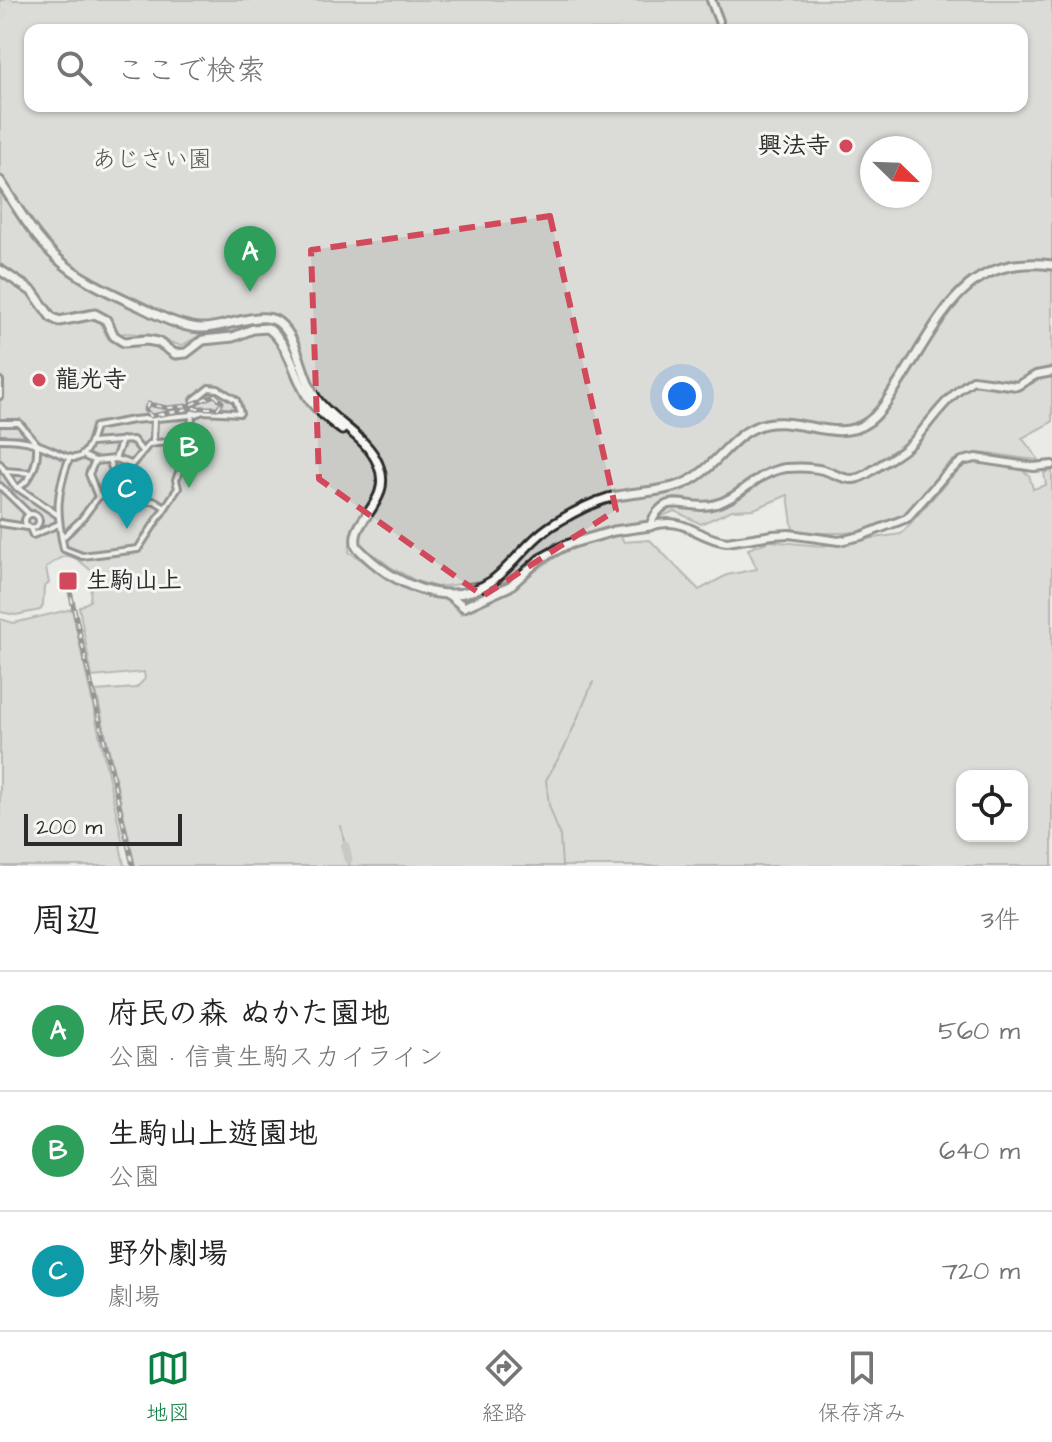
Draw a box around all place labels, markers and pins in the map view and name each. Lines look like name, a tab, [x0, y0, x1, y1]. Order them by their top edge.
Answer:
place label: 興法寺	[758, 129, 830, 163]
marker: 興法寺	[837, 137, 855, 155]
pin: A	[224, 226, 276, 292]
place label: 龍光寺	[55, 363, 127, 397]
marker: 龍光寺	[30, 371, 48, 389]
pin: B	[163, 422, 215, 488]
pin: C	[101, 463, 153, 529]
place label: 生駒山上	[86, 564, 182, 598]
marker: 生駒山上	[57, 570, 79, 592]

